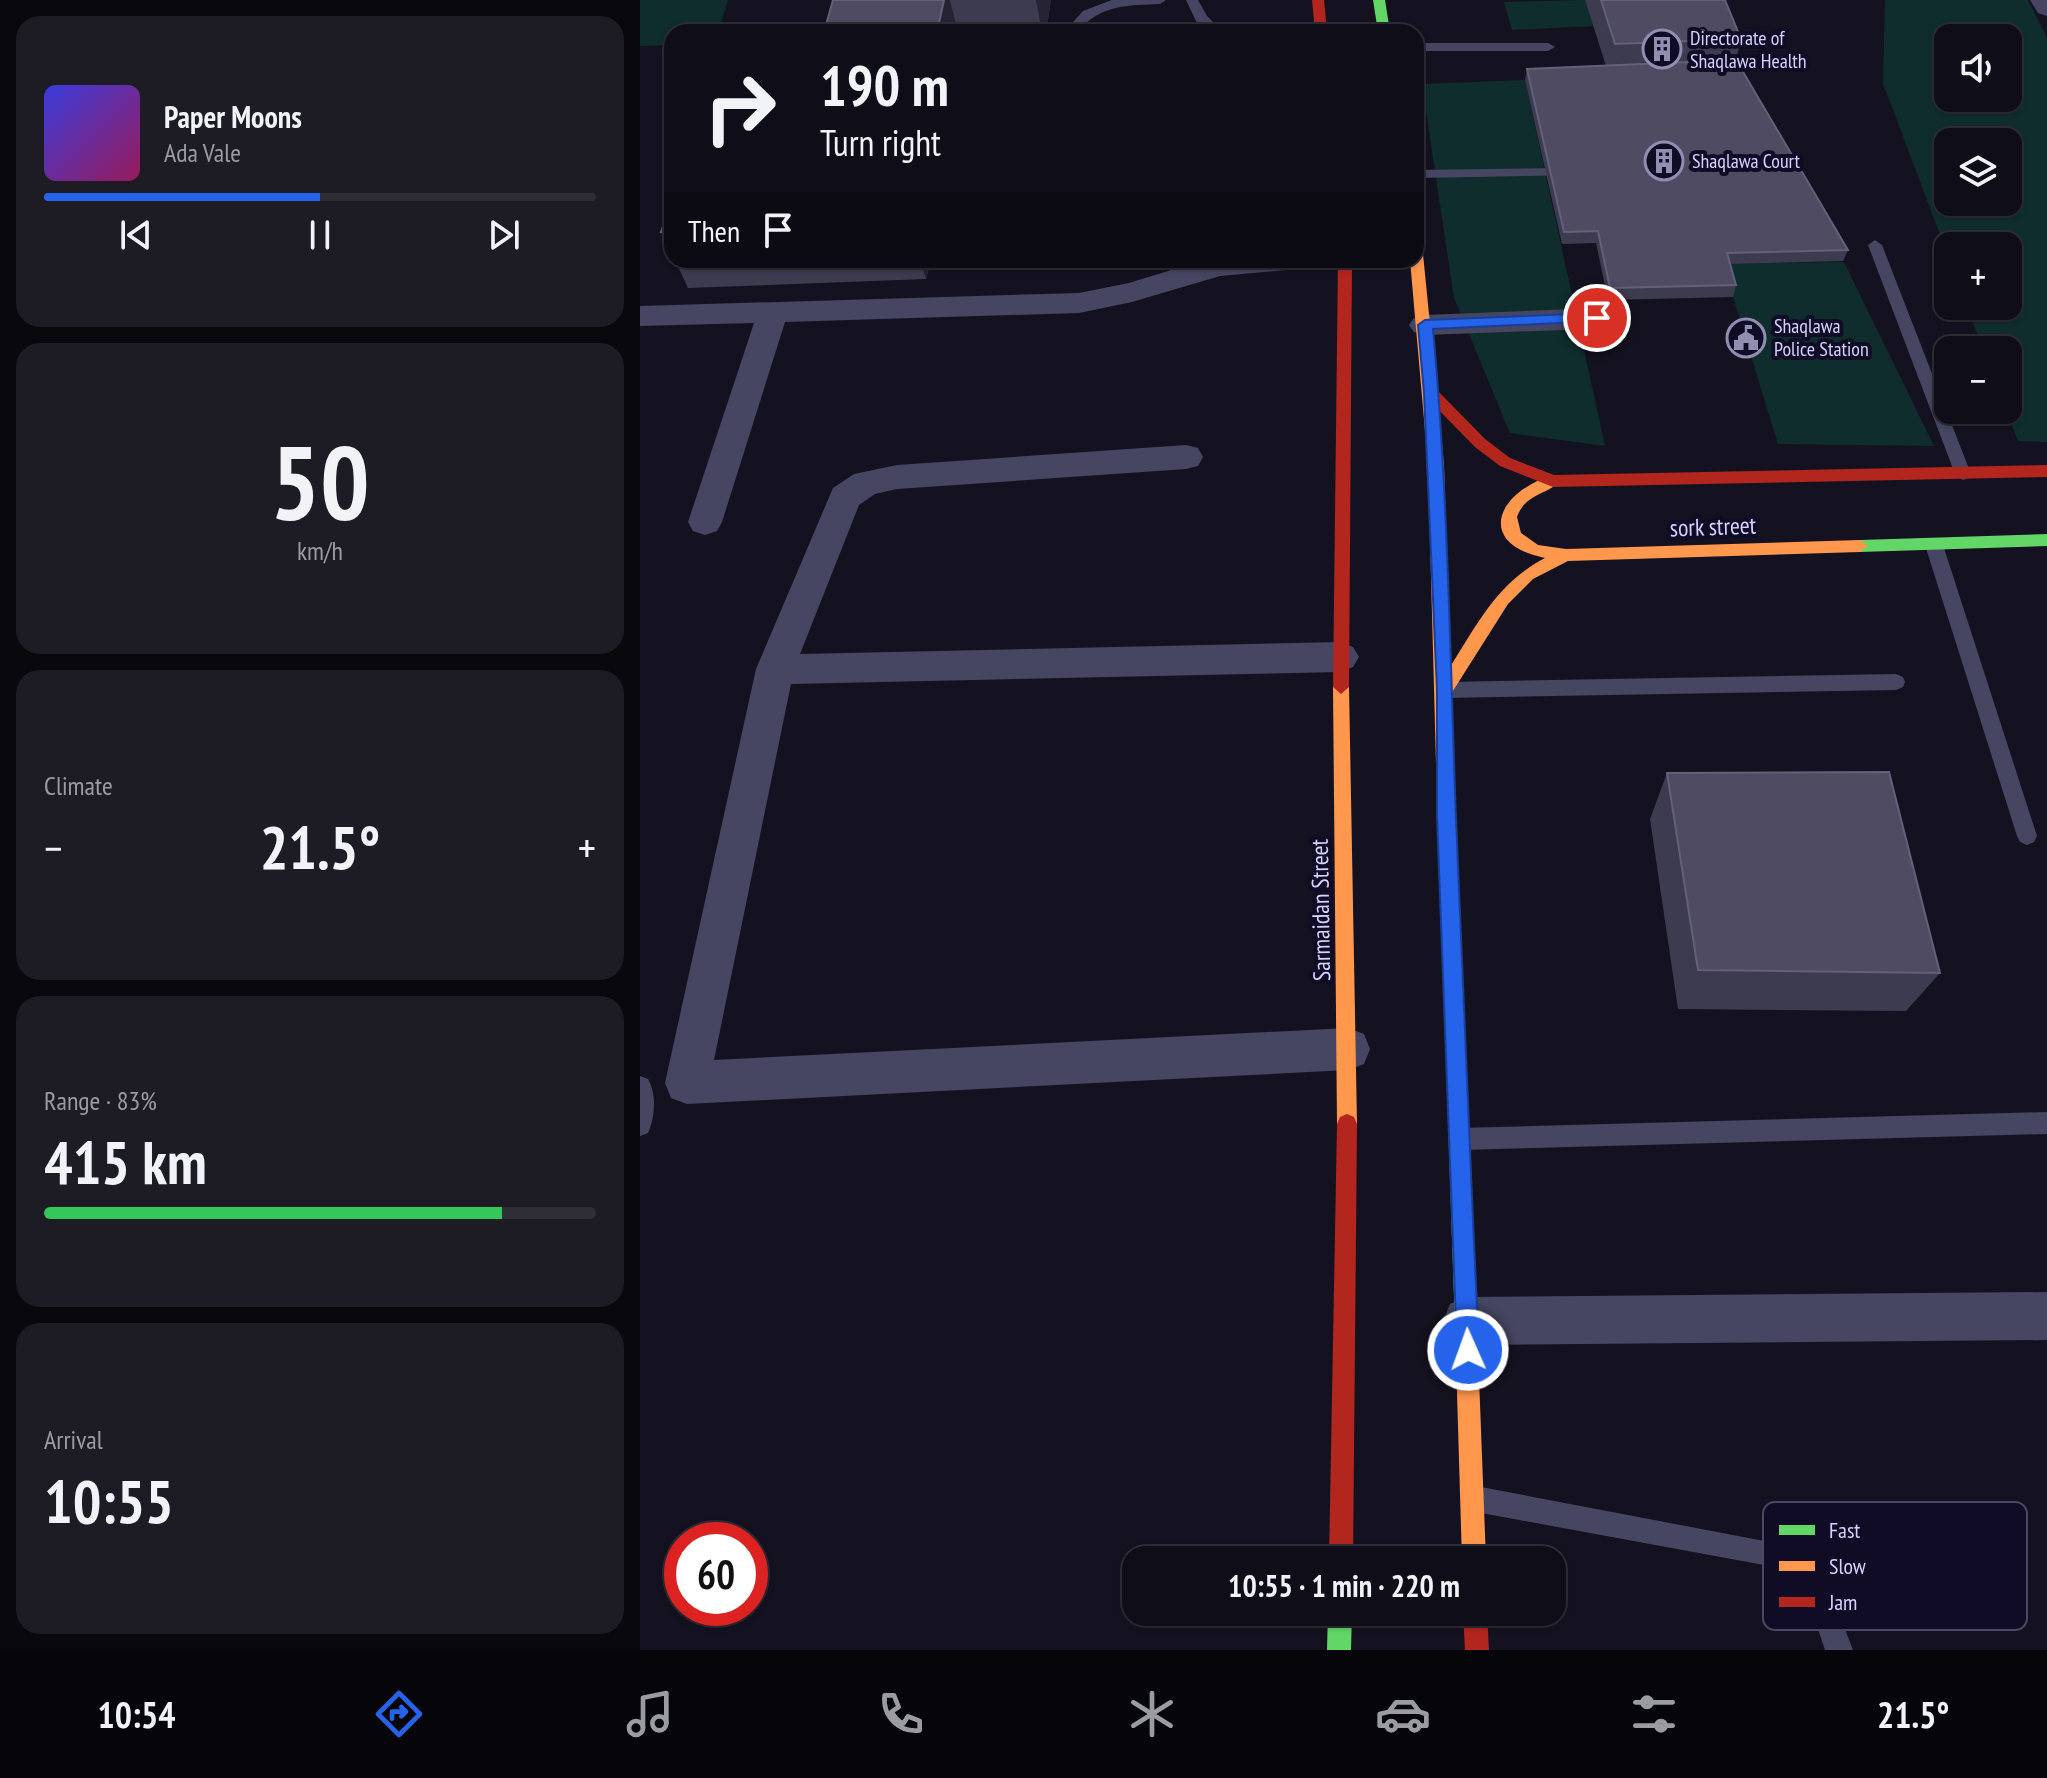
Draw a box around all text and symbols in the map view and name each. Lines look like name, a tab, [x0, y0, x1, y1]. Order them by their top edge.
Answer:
map controls	[1934, 24, 2022, 424]
button: sound	[1934, 24, 2022, 112]
place label: Directorate of Shaqlawa Health	[1690, 25, 1807, 74]
building icon: Directorate of Shaqlawa Health	[1641, 28, 1683, 70]
text: 190 m	[820, 49, 949, 121]
icon: right	[688, 56, 792, 160]
text: Paper Moons	[164, 97, 302, 136]
text: Turn right	[820, 119, 941, 166]
button: layers	[1934, 128, 2022, 216]
text: Ada Vale	[164, 136, 241, 169]
building icon: Shaqlawa Court	[1643, 140, 1685, 182]
place label: Shaqlawa Court	[1692, 148, 1801, 174]
icon: arrive	[756, 208, 800, 252]
text: Then	[688, 211, 740, 250]
icon: previous	[114, 213, 158, 257]
icon: pause	[298, 213, 342, 257]
icon: next	[482, 213, 526, 257]
button: +	[1934, 232, 2022, 320]
pin	[1563, 284, 1631, 352]
icon: arrive	[1575, 296, 1619, 340]
place label: Shaqlawa Police Station	[1774, 313, 1869, 362]
public building icon: Shaqlawa Police Station	[1725, 317, 1767, 359]
button: −	[1934, 336, 2022, 424]
text: 50	[270, 414, 370, 549]
street label: sork street	[1669, 509, 1757, 543]
text: km/h	[297, 534, 343, 567]
text: Climate	[44, 769, 113, 802]
text: 21.5°	[260, 808, 380, 886]
text: −	[44, 819, 62, 876]
text: +	[578, 819, 596, 876]
street label: Sarmaidan Street	[1304, 838, 1337, 981]
text: Range · 83%	[44, 1084, 157, 1117]
text: 415 km	[44, 1123, 207, 1201]
position arrow	[1426, 1308, 1510, 1392]
text: Arrival	[44, 1423, 103, 1456]
text: 10:55	[44, 1462, 174, 1540]
legend	[1763, 1502, 2027, 1630]
text: Fast	[1829, 1516, 1860, 1544]
speed limit sign: 60	[664, 1522, 768, 1626]
text: Slow	[1829, 1552, 1866, 1580]
text: 10:55 · 1 min · 220 m	[1228, 1566, 1460, 1605]
text: Jam	[1828, 1588, 1857, 1616]
icon: directions	[371, 1686, 427, 1742]
icon: music	[622, 1686, 678, 1742]
icon: phone	[873, 1686, 929, 1742]
icon: climate	[1124, 1686, 1180, 1742]
icon: car	[1375, 1686, 1431, 1742]
icon: filters	[1626, 1686, 1682, 1742]
text: 10:54	[98, 1691, 175, 1738]
text: 21.5°	[1877, 1691, 1949, 1738]

